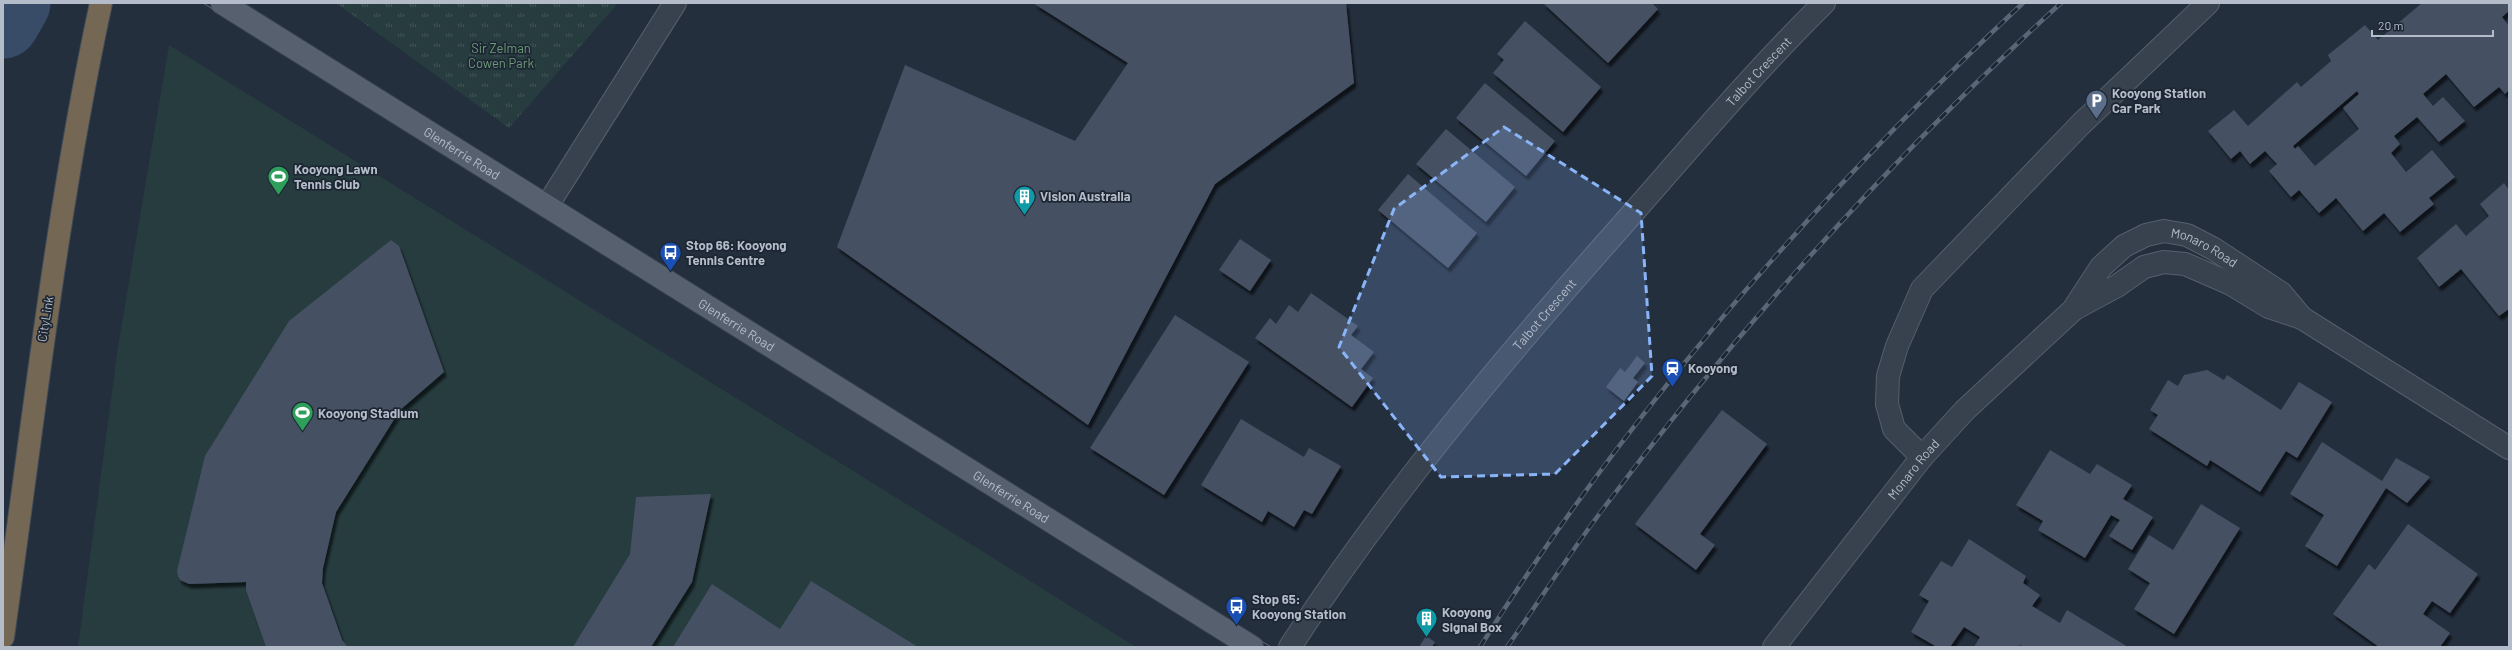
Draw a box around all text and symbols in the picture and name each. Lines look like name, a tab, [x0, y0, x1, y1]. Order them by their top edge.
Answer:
scale bar	[2372, 12, 2493, 38]
text: 20 m	[2378, 18, 2404, 32]
street label: Talbot Crescent	[1722, 33, 1795, 110]
park label: Sir Zelman Cowen Park	[468, 40, 534, 71]
place label: Kooyong Station Car Park	[2112, 85, 2206, 116]
parking icon: Kooyong Station Car Park	[2084, 87, 2110, 120]
street label: Glenferrie Road	[421, 123, 503, 183]
place label: Kooyong Lawn Tennis Club	[294, 161, 378, 192]
sports icon: Kooyong Lawn Tennis Club	[265, 163, 291, 196]
building icon: Vision Australia	[1011, 183, 1037, 216]
place label: Vision Australia	[1040, 188, 1131, 204]
street label: Monaro Road	[2170, 224, 2241, 270]
place label: Stop 66: Kooyong Tennis Centre	[686, 237, 787, 268]
bus stop icon: Stop 66: Kooyong Tennis Centre	[657, 239, 683, 272]
street label: Talbot Crescent	[1509, 275, 1579, 353]
street label: CityLink	[33, 294, 57, 343]
street label: Glenferrie Road	[696, 295, 778, 355]
station icon: Kooyong	[1660, 355, 1686, 388]
place label: Kooyong	[1688, 360, 1738, 376]
sports icon: Kooyong Stadium	[289, 400, 315, 433]
place label: Kooyong Stadium	[318, 405, 418, 421]
street label: Monaro Road	[1884, 436, 1943, 503]
street label: Glenferrie Road	[970, 467, 1053, 526]
place label: Stop 65: Kooyong Station	[1252, 591, 1346, 622]
bus stop icon: Stop 65: Kooyong Station	[1223, 593, 1249, 626]
place label: Kooyong Signal Box	[1442, 604, 1502, 635]
building icon: Kooyong Signal Box	[1414, 606, 1440, 639]

